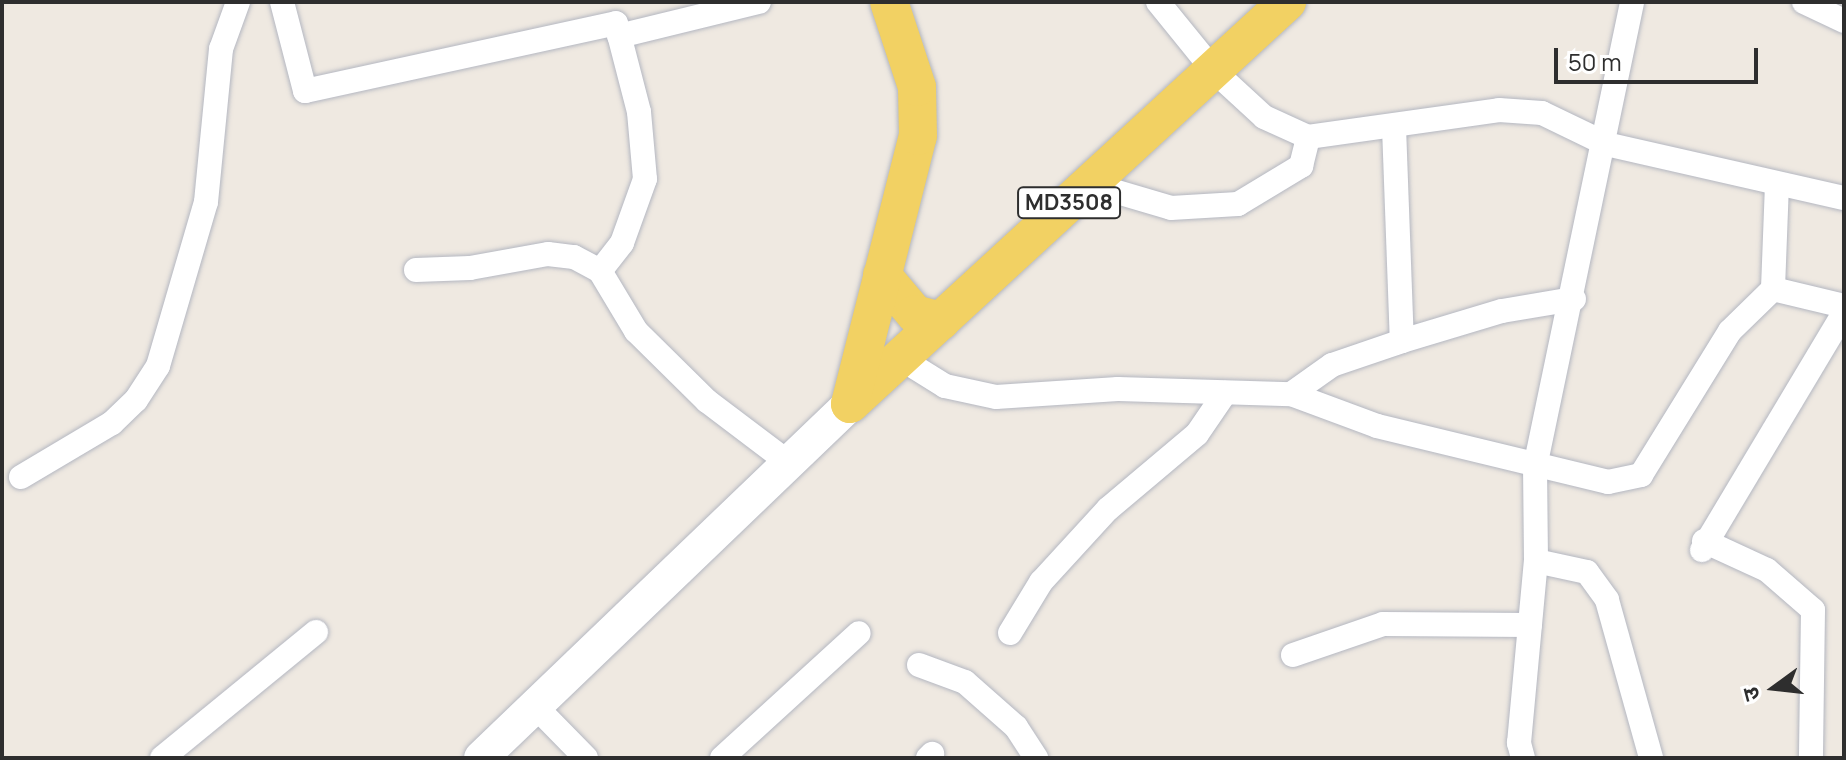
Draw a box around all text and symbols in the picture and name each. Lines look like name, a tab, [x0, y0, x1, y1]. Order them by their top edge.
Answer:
scale bar	[1558, 32, 1762, 82]
text: 50 m	[1568, 45, 1622, 78]
road number: MD3508	[1017, 185, 1121, 221]
north arrow	[1734, 648, 1814, 728]
text: उ	[1735, 684, 1767, 704]

